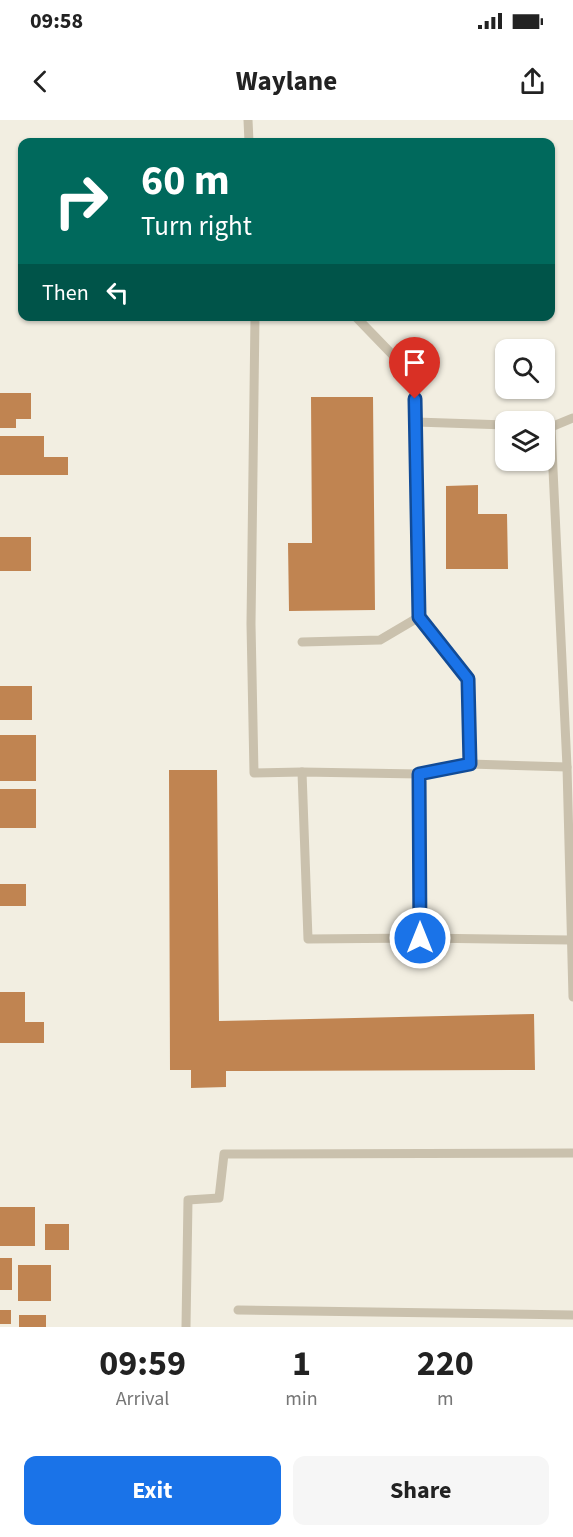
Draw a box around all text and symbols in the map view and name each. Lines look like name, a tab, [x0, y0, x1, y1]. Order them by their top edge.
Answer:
text: 09:58	[30, 5, 83, 37]
text: Waylane	[236, 62, 337, 101]
icon: back	[24, 65, 57, 98]
icon: share	[516, 65, 549, 98]
text: 60 m	[141, 151, 230, 211]
icon: right	[42, 162, 120, 240]
text: Turn right	[141, 207, 252, 246]
icon: left	[101, 276, 134, 309]
text: Then	[42, 277, 89, 309]
pin	[389, 337, 440, 399]
map controls	[495, 339, 555, 471]
button: search	[495, 339, 555, 399]
icon: arrive	[398, 346, 431, 379]
button: layers	[495, 411, 555, 471]
position arrow	[388, 906, 452, 970]
text: 09:59	[99, 1338, 186, 1389]
text: 1	[292, 1338, 311, 1389]
text: 220	[417, 1338, 474, 1389]
text: Arrival	[116, 1385, 169, 1413]
text: min	[285, 1385, 318, 1413]
text: m	[437, 1385, 454, 1413]
button: Exit	[24, 1456, 281, 1525]
button: Share	[293, 1456, 549, 1525]

